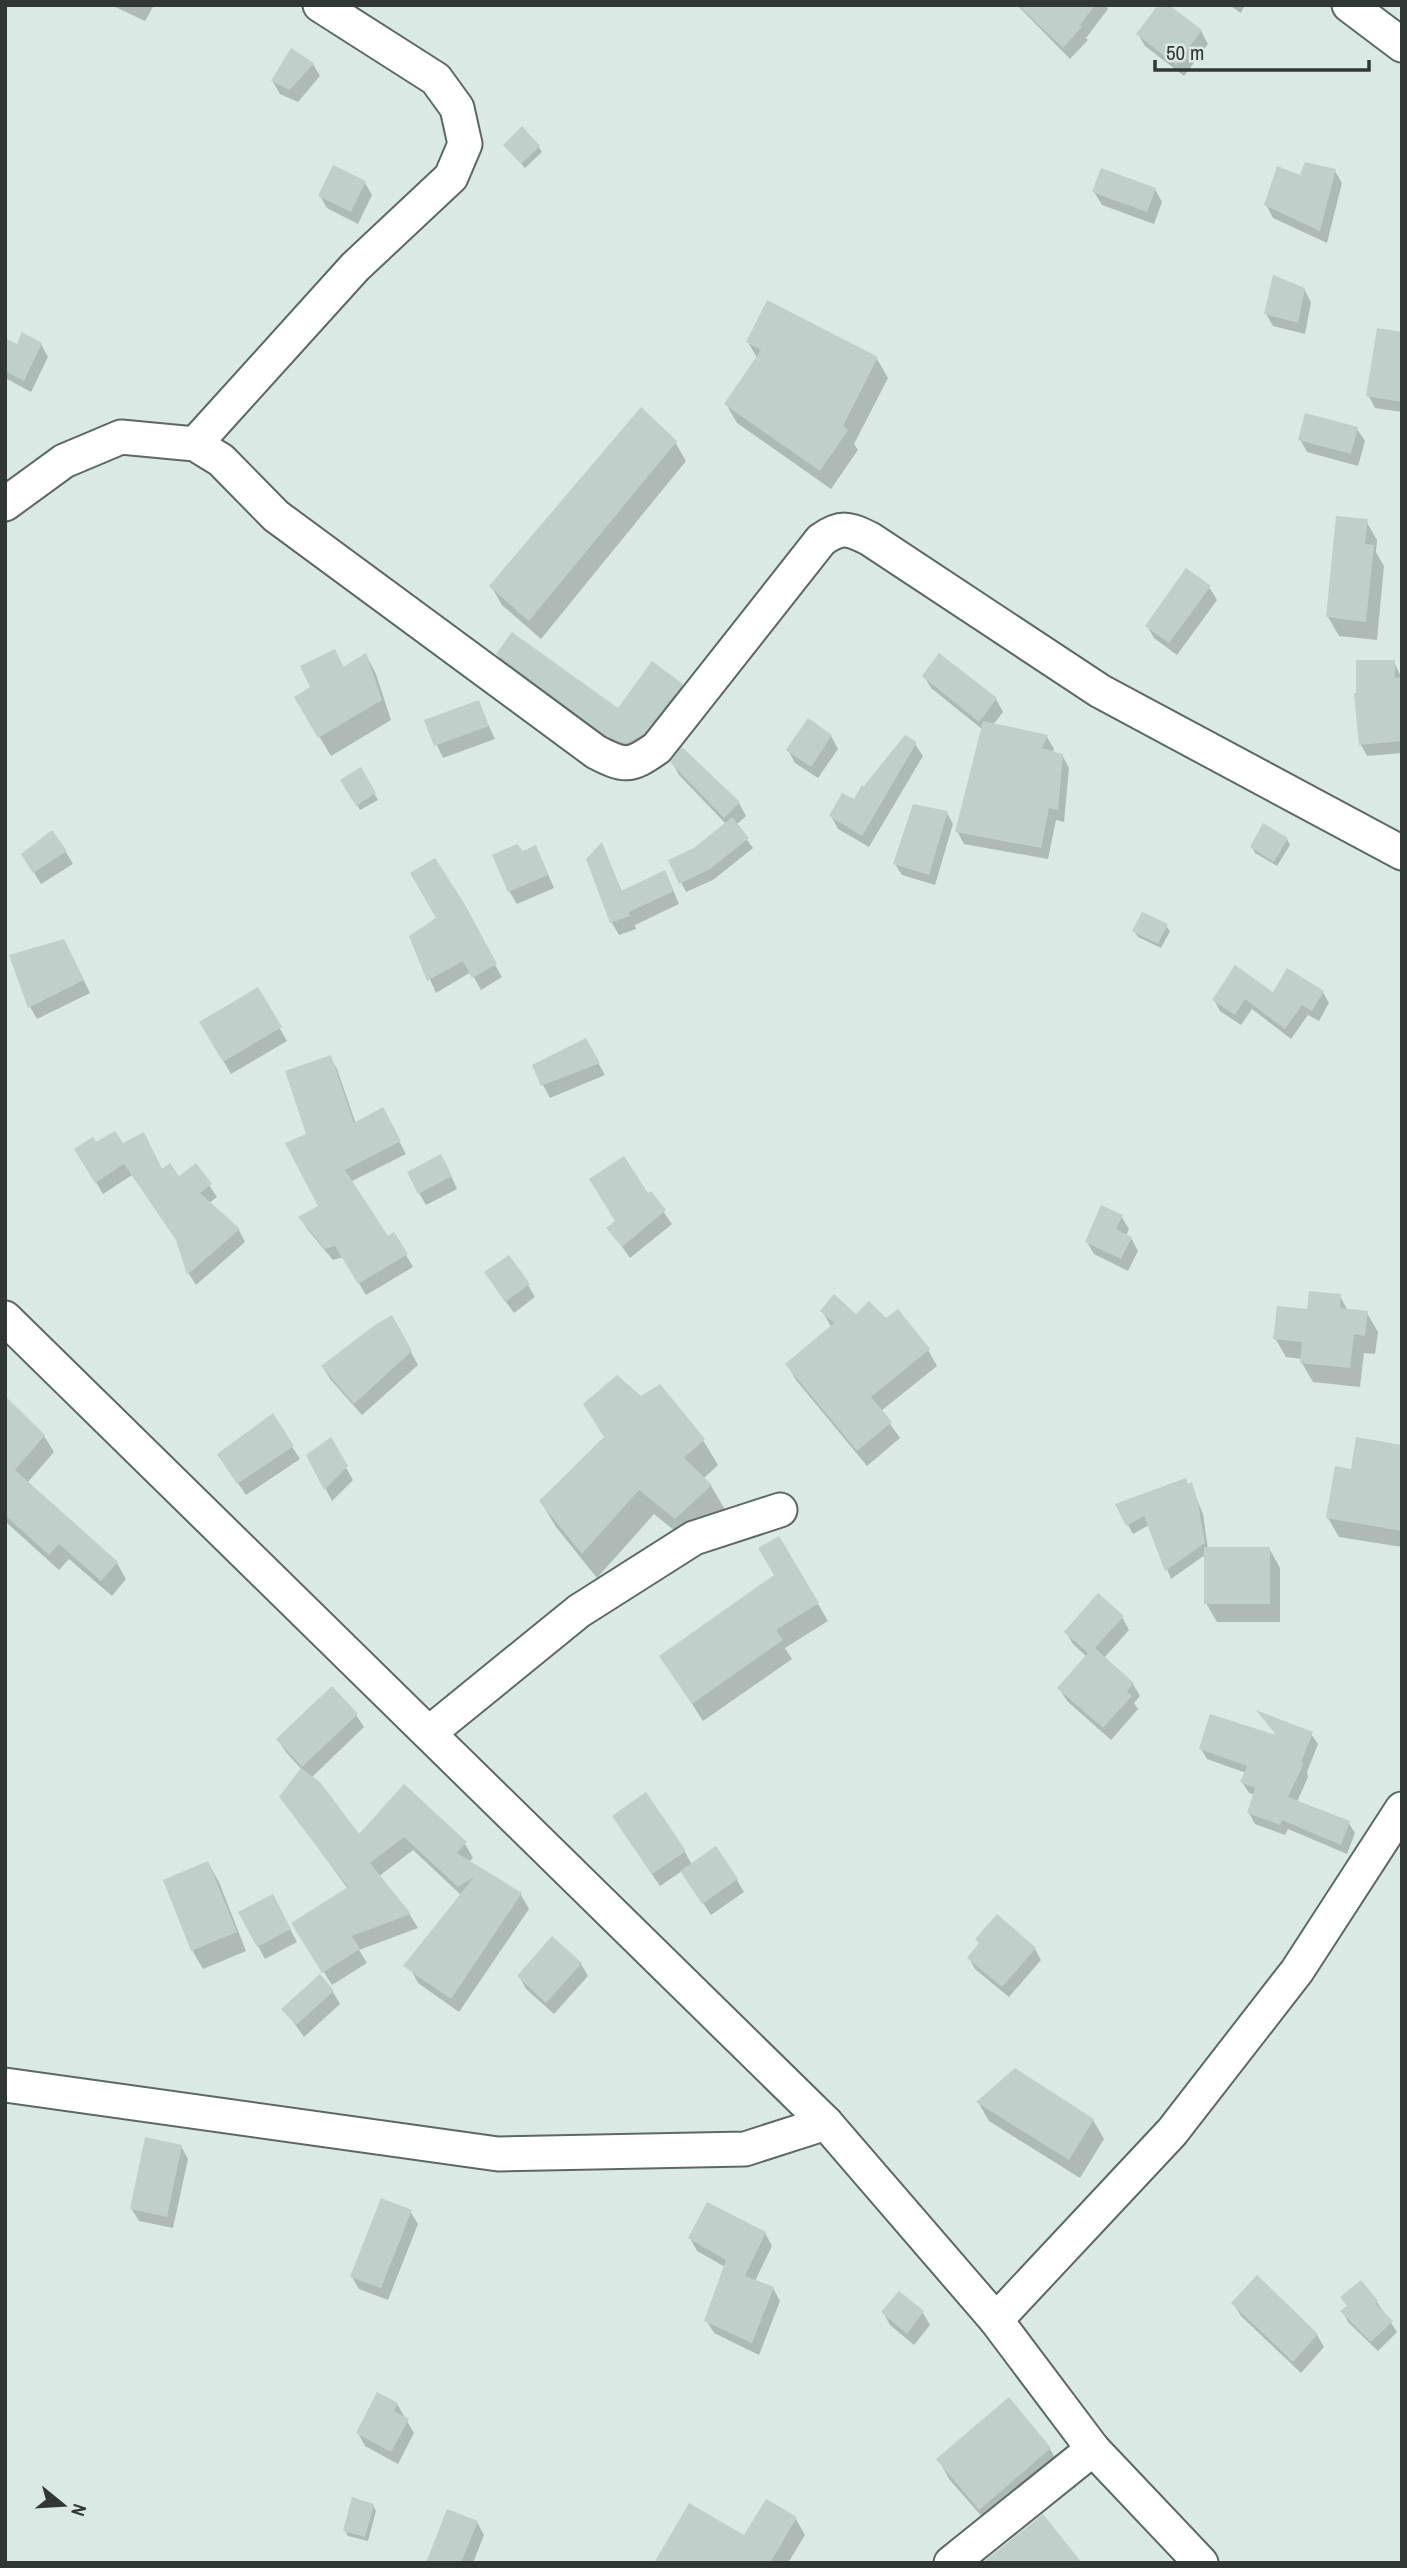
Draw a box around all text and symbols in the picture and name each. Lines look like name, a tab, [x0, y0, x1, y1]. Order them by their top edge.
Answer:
scale bar	[1155, 28, 1368, 72]
text: 50 m	[1166, 38, 1204, 67]
north arrow	[28, 2470, 98, 2540]
text: N	[65, 2501, 93, 2520]

